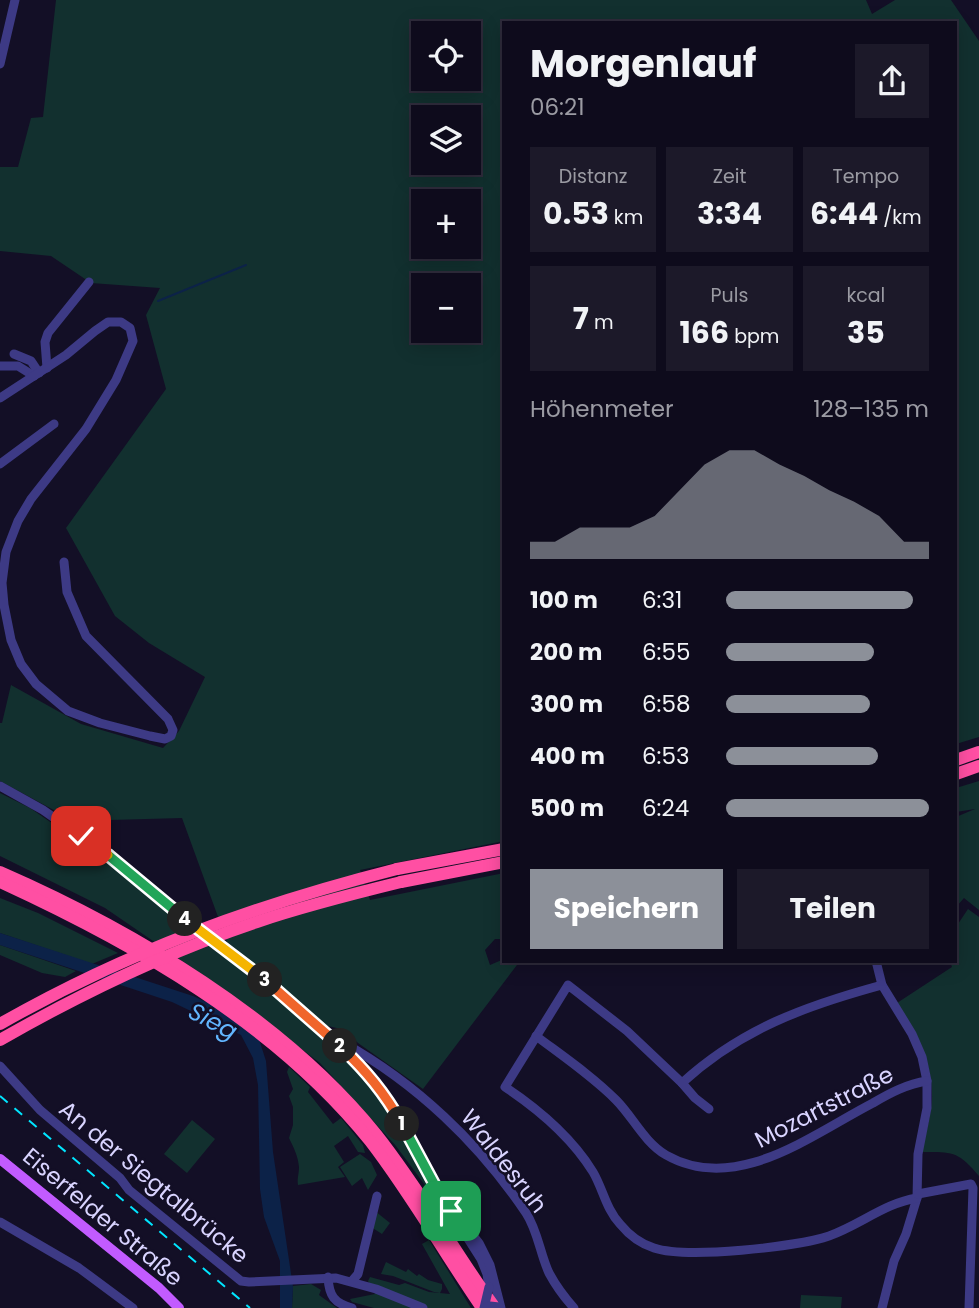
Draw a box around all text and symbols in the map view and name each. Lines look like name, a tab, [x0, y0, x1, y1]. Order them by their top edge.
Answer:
map controls	[411, 21, 481, 343]
button: locate	[411, 21, 481, 91]
text: Morgenlauf	[530, 37, 756, 90]
button: share	[855, 44, 929, 118]
text: 06:21	[530, 91, 585, 123]
button: layers	[411, 105, 481, 175]
text: Distanz	[559, 163, 627, 190]
text: Zeit	[713, 163, 746, 190]
text: Tempo	[833, 163, 899, 190]
button: +	[411, 189, 481, 259]
text: 0.53	[543, 192, 609, 235]
text: 3:34	[697, 192, 762, 235]
text: 6:44	[810, 192, 878, 235]
text: km	[609, 204, 643, 231]
text: /km	[878, 204, 922, 231]
button: −	[411, 273, 481, 343]
text: Puls	[711, 282, 748, 309]
text: kcal	[846, 282, 885, 309]
text: 7	[573, 297, 589, 340]
text: m	[589, 309, 614, 336]
text: 166	[680, 311, 729, 354]
text: 35	[847, 311, 885, 354]
text: bpm	[729, 323, 779, 350]
text: Höhenmeter	[530, 393, 674, 425]
text: 128–135 m	[813, 393, 929, 425]
text: 100 m	[530, 584, 598, 616]
text: 6:31	[642, 584, 682, 616]
text: 200 m	[530, 636, 602, 668]
text: 6:55	[642, 636, 690, 668]
text: 300 m	[530, 688, 603, 720]
text: 6:58	[642, 688, 690, 720]
text: 400 m	[530, 740, 605, 772]
text: 6:53	[642, 740, 690, 772]
text: 500 m	[530, 792, 604, 824]
text: 6:24	[642, 792, 689, 824]
pin	[51, 806, 111, 866]
icon: check	[62, 817, 100, 855]
button: Speichern	[530, 869, 723, 949]
button: Teilen	[737, 869, 929, 949]
pin: 4	[168, 902, 202, 936]
text: 4	[178, 905, 191, 932]
pin: 3	[247, 962, 282, 998]
text: 3	[259, 966, 270, 993]
water label: Sieg	[183, 994, 243, 1048]
pin: 2	[322, 1028, 358, 1064]
text: 2	[334, 1032, 345, 1059]
street label: Mozartstraße	[749, 1058, 899, 1156]
street label: An der Siegtalbrücke	[52, 1093, 256, 1271]
street label: Waldesruh	[453, 1102, 555, 1220]
pin: 1	[384, 1106, 420, 1142]
text: 1	[398, 1110, 405, 1137]
street label: Eiserfelder Straße	[16, 1140, 190, 1294]
pin	[421, 1181, 481, 1241]
icon: arrive	[432, 1192, 470, 1230]

